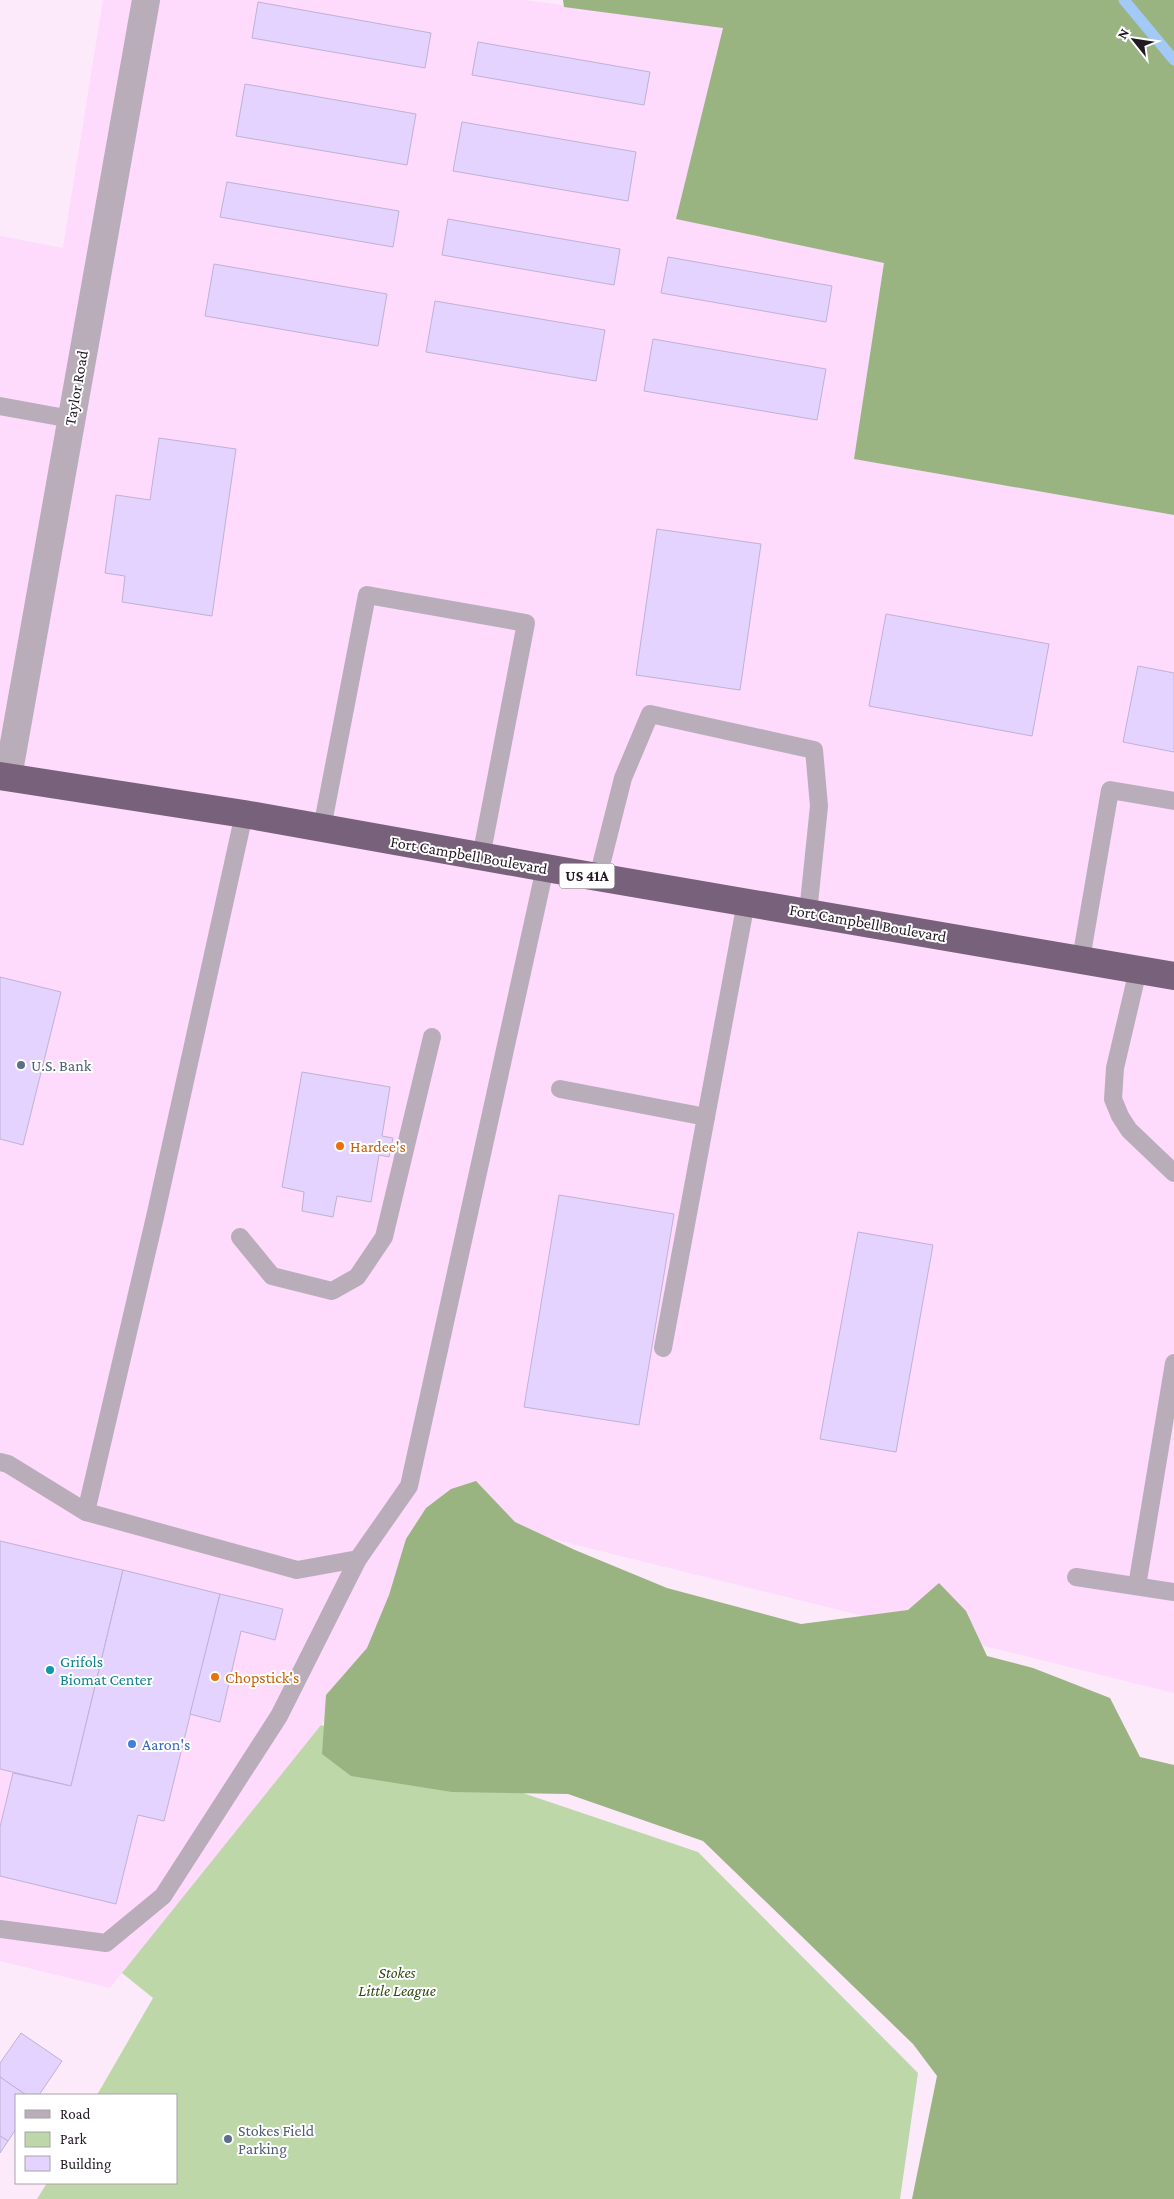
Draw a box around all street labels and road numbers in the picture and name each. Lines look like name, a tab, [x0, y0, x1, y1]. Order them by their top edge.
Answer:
street label: Taylor Road	[61, 348, 92, 427]
street label: Fort Campbell Boulevard	[389, 833, 549, 878]
road number: US 41A	[560, 864, 614, 888]
street label: Fort Campbell Boulevard	[788, 901, 948, 946]

